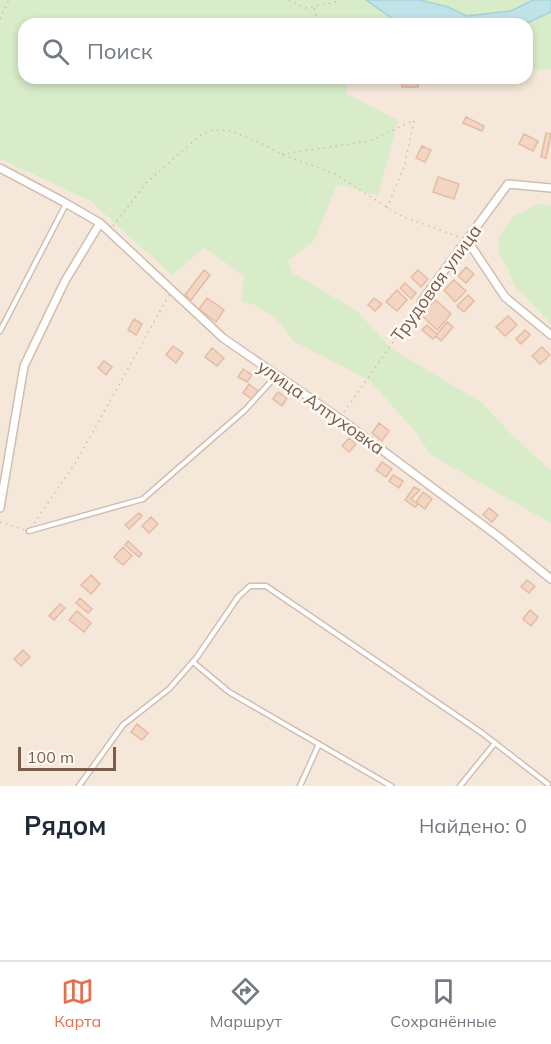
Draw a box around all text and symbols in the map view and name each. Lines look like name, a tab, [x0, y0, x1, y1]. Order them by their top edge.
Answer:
search box	[18, 18, 533, 84]
icon: search	[39, 35, 72, 68]
text: Поиск	[87, 37, 153, 65]
street label: Трудовая улица	[386, 220, 486, 346]
street label: улица Алтуховка	[253, 355, 389, 459]
scale bar	[18, 744, 116, 772]
text: 100 m	[27, 747, 74, 767]
text: Рядом	[24, 809, 107, 842]
text: Найдено: 0	[419, 813, 527, 838]
tab: Карта	[54, 975, 101, 1031]
tab: Маршрут	[210, 975, 282, 1031]
tab: Сохранённые	[390, 975, 497, 1031]

